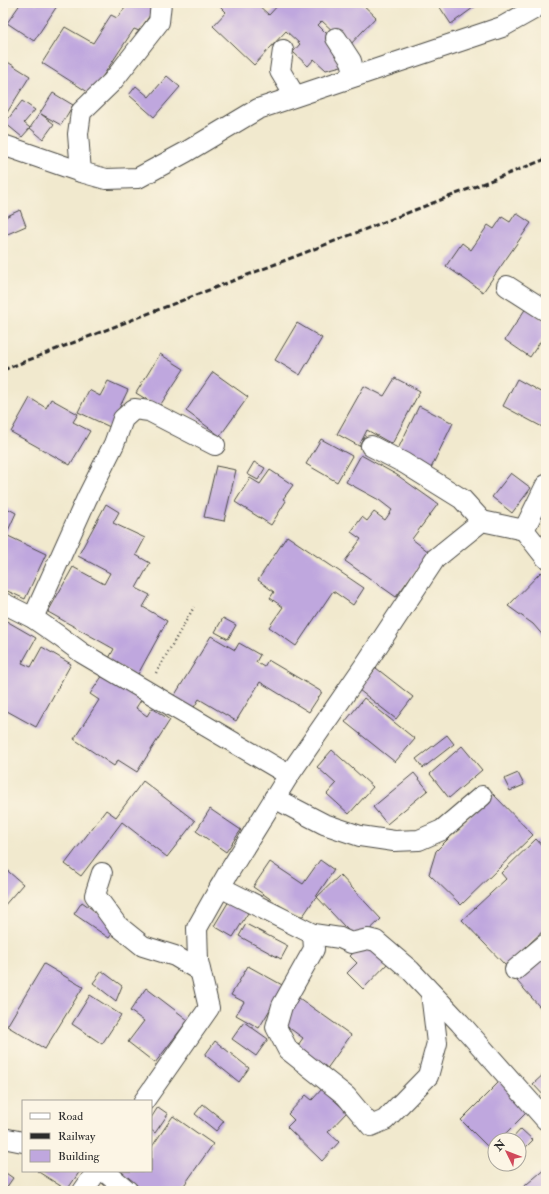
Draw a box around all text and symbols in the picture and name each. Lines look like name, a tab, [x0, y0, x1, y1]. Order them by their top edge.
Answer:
legend	[22, 1100, 152, 1172]
text: Road	[58, 1109, 83, 1124]
text: Railway	[58, 1129, 96, 1144]
north arrow	[487, 1132, 527, 1172]
text: N	[491, 1137, 509, 1154]
text: Building	[58, 1149, 101, 1164]

